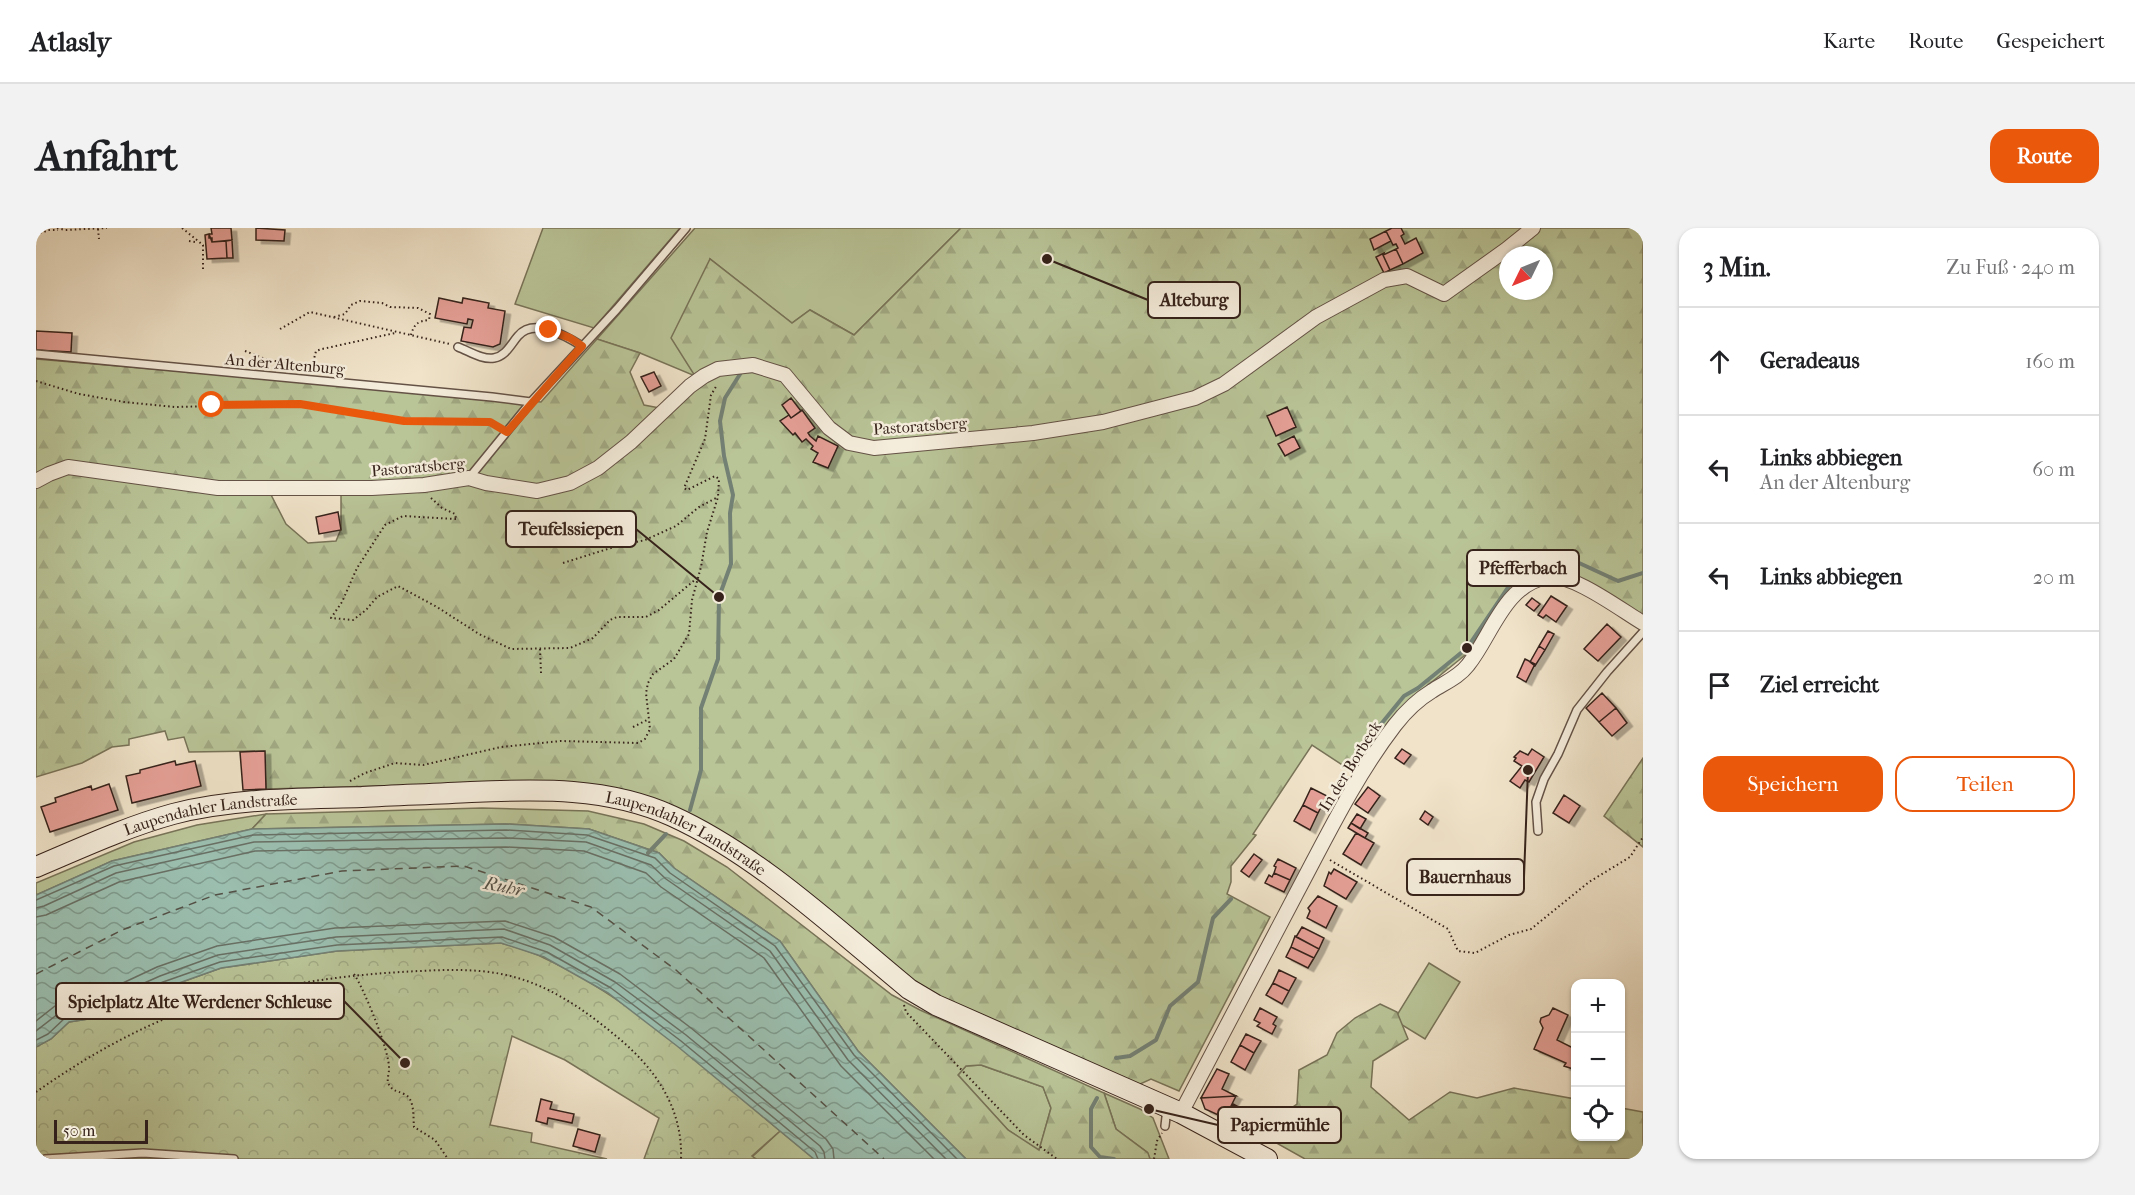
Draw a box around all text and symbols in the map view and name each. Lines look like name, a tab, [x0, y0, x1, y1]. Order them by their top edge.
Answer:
text: Atlasly	[30, 25, 111, 58]
text: Karte	[1823, 29, 1875, 53]
text: Route	[1908, 29, 1963, 53]
text: Gespeichert	[1996, 29, 2105, 53]
button: Route	[1990, 129, 2099, 183]
text: Anfahrt	[36, 132, 178, 181]
north arrow	[1499, 246, 1553, 300]
text: 3 Min.	[1703, 252, 1771, 283]
text: Zu Fuß · 240 m	[1946, 256, 2075, 279]
callout: Alteburg	[1148, 282, 1240, 318]
text: Alteburg	[1159, 290, 1230, 311]
route end	[535, 316, 561, 342]
icon: ahead	[1703, 345, 1736, 378]
text: Geradeaus	[1760, 348, 1860, 374]
street label: An der Altenburg	[223, 349, 346, 379]
text: 160 m	[2025, 350, 2075, 373]
route start	[198, 391, 224, 417]
street label: Pastoratsberg	[872, 413, 968, 439]
text: Links abbiegen	[1760, 445, 1902, 471]
street label: Pastoratsberg	[370, 453, 466, 481]
icon: left	[1703, 453, 1736, 486]
text: 60 m	[2032, 458, 2075, 481]
text: An der Altenburg	[1760, 471, 1910, 494]
callout: Teufelssiepen	[506, 511, 636, 547]
text: Teufelssiepen	[517, 519, 624, 540]
callout: Pfefferbach	[1467, 550, 1579, 586]
text: Pfefferbach	[1479, 558, 1568, 579]
icon: left	[1703, 561, 1736, 594]
text: Links abbiegen	[1760, 564, 1902, 590]
text: 20 m	[2033, 566, 2075, 589]
icon: arrive	[1703, 669, 1736, 702]
text: Ziel erreicht	[1760, 672, 1879, 698]
street label: In der Borbeck	[1315, 717, 1386, 815]
button: Speichern	[1703, 756, 1883, 812]
button: Teilen	[1895, 756, 2075, 812]
street label: Laupendahler Landstraße	[604, 787, 770, 879]
street label: Laupendahler Landstraße	[121, 789, 298, 839]
callout: Bauernhaus	[1407, 859, 1524, 895]
text: Bauernhaus	[1419, 867, 1511, 888]
water label: Ruhr	[481, 873, 528, 902]
map controls	[1571, 979, 1625, 1141]
button: +	[1571, 979, 1625, 1033]
callout: Spielplatz Alte Werdener Schleuse	[56, 983, 344, 1019]
text: Spielplatz Alte Werdener Schleuse	[68, 992, 332, 1013]
button: −	[1571, 1033, 1625, 1087]
button: locate	[1571, 1087, 1625, 1141]
callout: Papiermühle	[1218, 1107, 1341, 1143]
text: Papiermühle	[1230, 1115, 1330, 1136]
scale bar	[54, 1117, 148, 1144]
text: 50 m	[63, 1121, 95, 1140]

